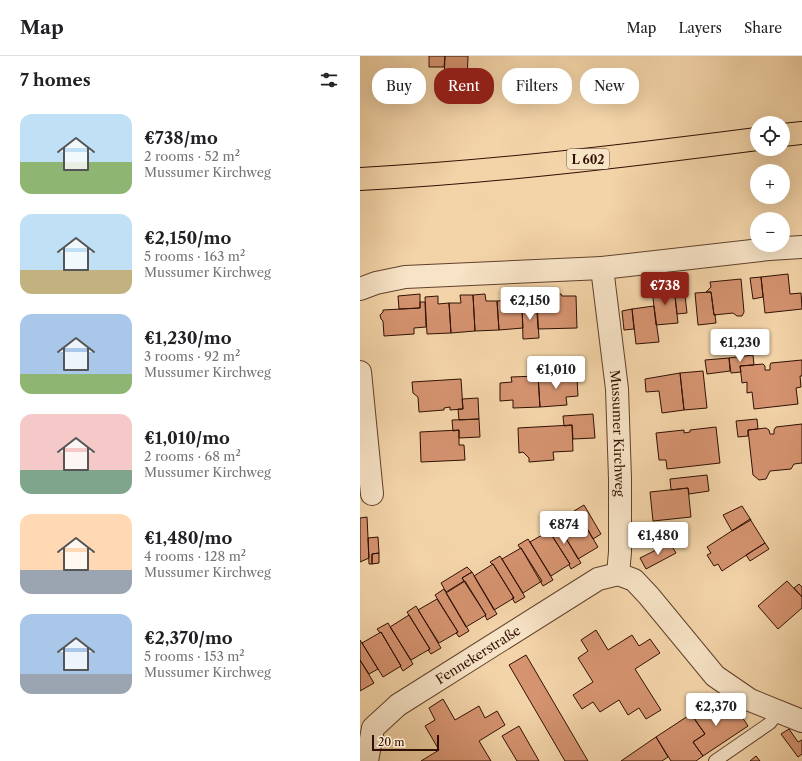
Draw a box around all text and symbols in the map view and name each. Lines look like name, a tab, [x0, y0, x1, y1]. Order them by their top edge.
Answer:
text: Map	[20, 16, 64, 39]
text: Map	[626, 19, 656, 37]
text: Layers	[678, 19, 722, 37]
text: Share	[744, 19, 782, 37]
chip: Buy	[372, 68, 426, 104]
chip: Rent	[434, 68, 494, 104]
chip: Filters	[502, 68, 572, 104]
chip: New	[580, 68, 639, 104]
icon: filters	[318, 69, 340, 91]
text: 7 homes	[20, 70, 91, 90]
map controls	[750, 116, 790, 252]
button: locate	[750, 116, 790, 156]
text: €738/mo	[144, 128, 218, 148]
icon: home	[52, 130, 100, 178]
text: 2 rooms · 52 m²	[144, 148, 240, 164]
road number: L 602	[567, 149, 609, 169]
text: Mussumer Kirchweg	[144, 164, 271, 180]
button: +	[750, 164, 790, 204]
button: −	[750, 212, 790, 252]
text: €2,150/mo	[144, 228, 231, 248]
icon: home	[52, 230, 100, 278]
text: 5 rooms · 163 m²	[144, 248, 245, 264]
text: Mussumer Kirchweg	[144, 264, 271, 280]
pin: €738	[641, 272, 689, 306]
text: €738	[650, 277, 680, 293]
pin: €2,150	[497, 287, 563, 321]
text: €2,150	[510, 292, 550, 308]
text: €1,230/mo	[144, 328, 231, 348]
pin: €1,230	[707, 329, 773, 363]
icon: home	[52, 330, 100, 378]
text: €1,230	[720, 334, 761, 350]
text: 3 rooms · 92 m²	[144, 348, 240, 364]
pin: €1,010	[523, 356, 589, 390]
text: €1,010	[536, 361, 576, 377]
text: Mussumer Kirchweg	[144, 364, 271, 380]
street label: Mussumer Kirchweg	[607, 369, 628, 497]
text: €1,010/mo	[144, 428, 230, 448]
icon: home	[52, 430, 100, 478]
text: 2 rooms · 68 m²	[144, 448, 241, 464]
text: Mussumer Kirchweg	[144, 464, 271, 480]
pin: €874	[540, 511, 588, 545]
text: €874	[549, 516, 579, 532]
pin: €1,480	[625, 522, 691, 556]
text: €1,480	[637, 527, 679, 543]
text: €1,480/mo	[144, 528, 232, 548]
icon: home	[52, 530, 100, 578]
text: 4 rooms · 128 m²	[144, 548, 246, 564]
text: Mussumer Kirchweg	[144, 564, 271, 580]
street label: Fennekerstraße	[433, 622, 523, 687]
text: €2,370/mo	[144, 628, 233, 648]
icon: home	[52, 630, 100, 678]
text: 5 rooms · 153 m²	[144, 648, 245, 664]
text: Mussumer Kirchweg	[144, 664, 271, 680]
pin: €2,370	[683, 693, 749, 727]
text: €2,370	[695, 698, 737, 714]
scale bar	[372, 733, 439, 752]
text: 20 m	[378, 735, 404, 749]

